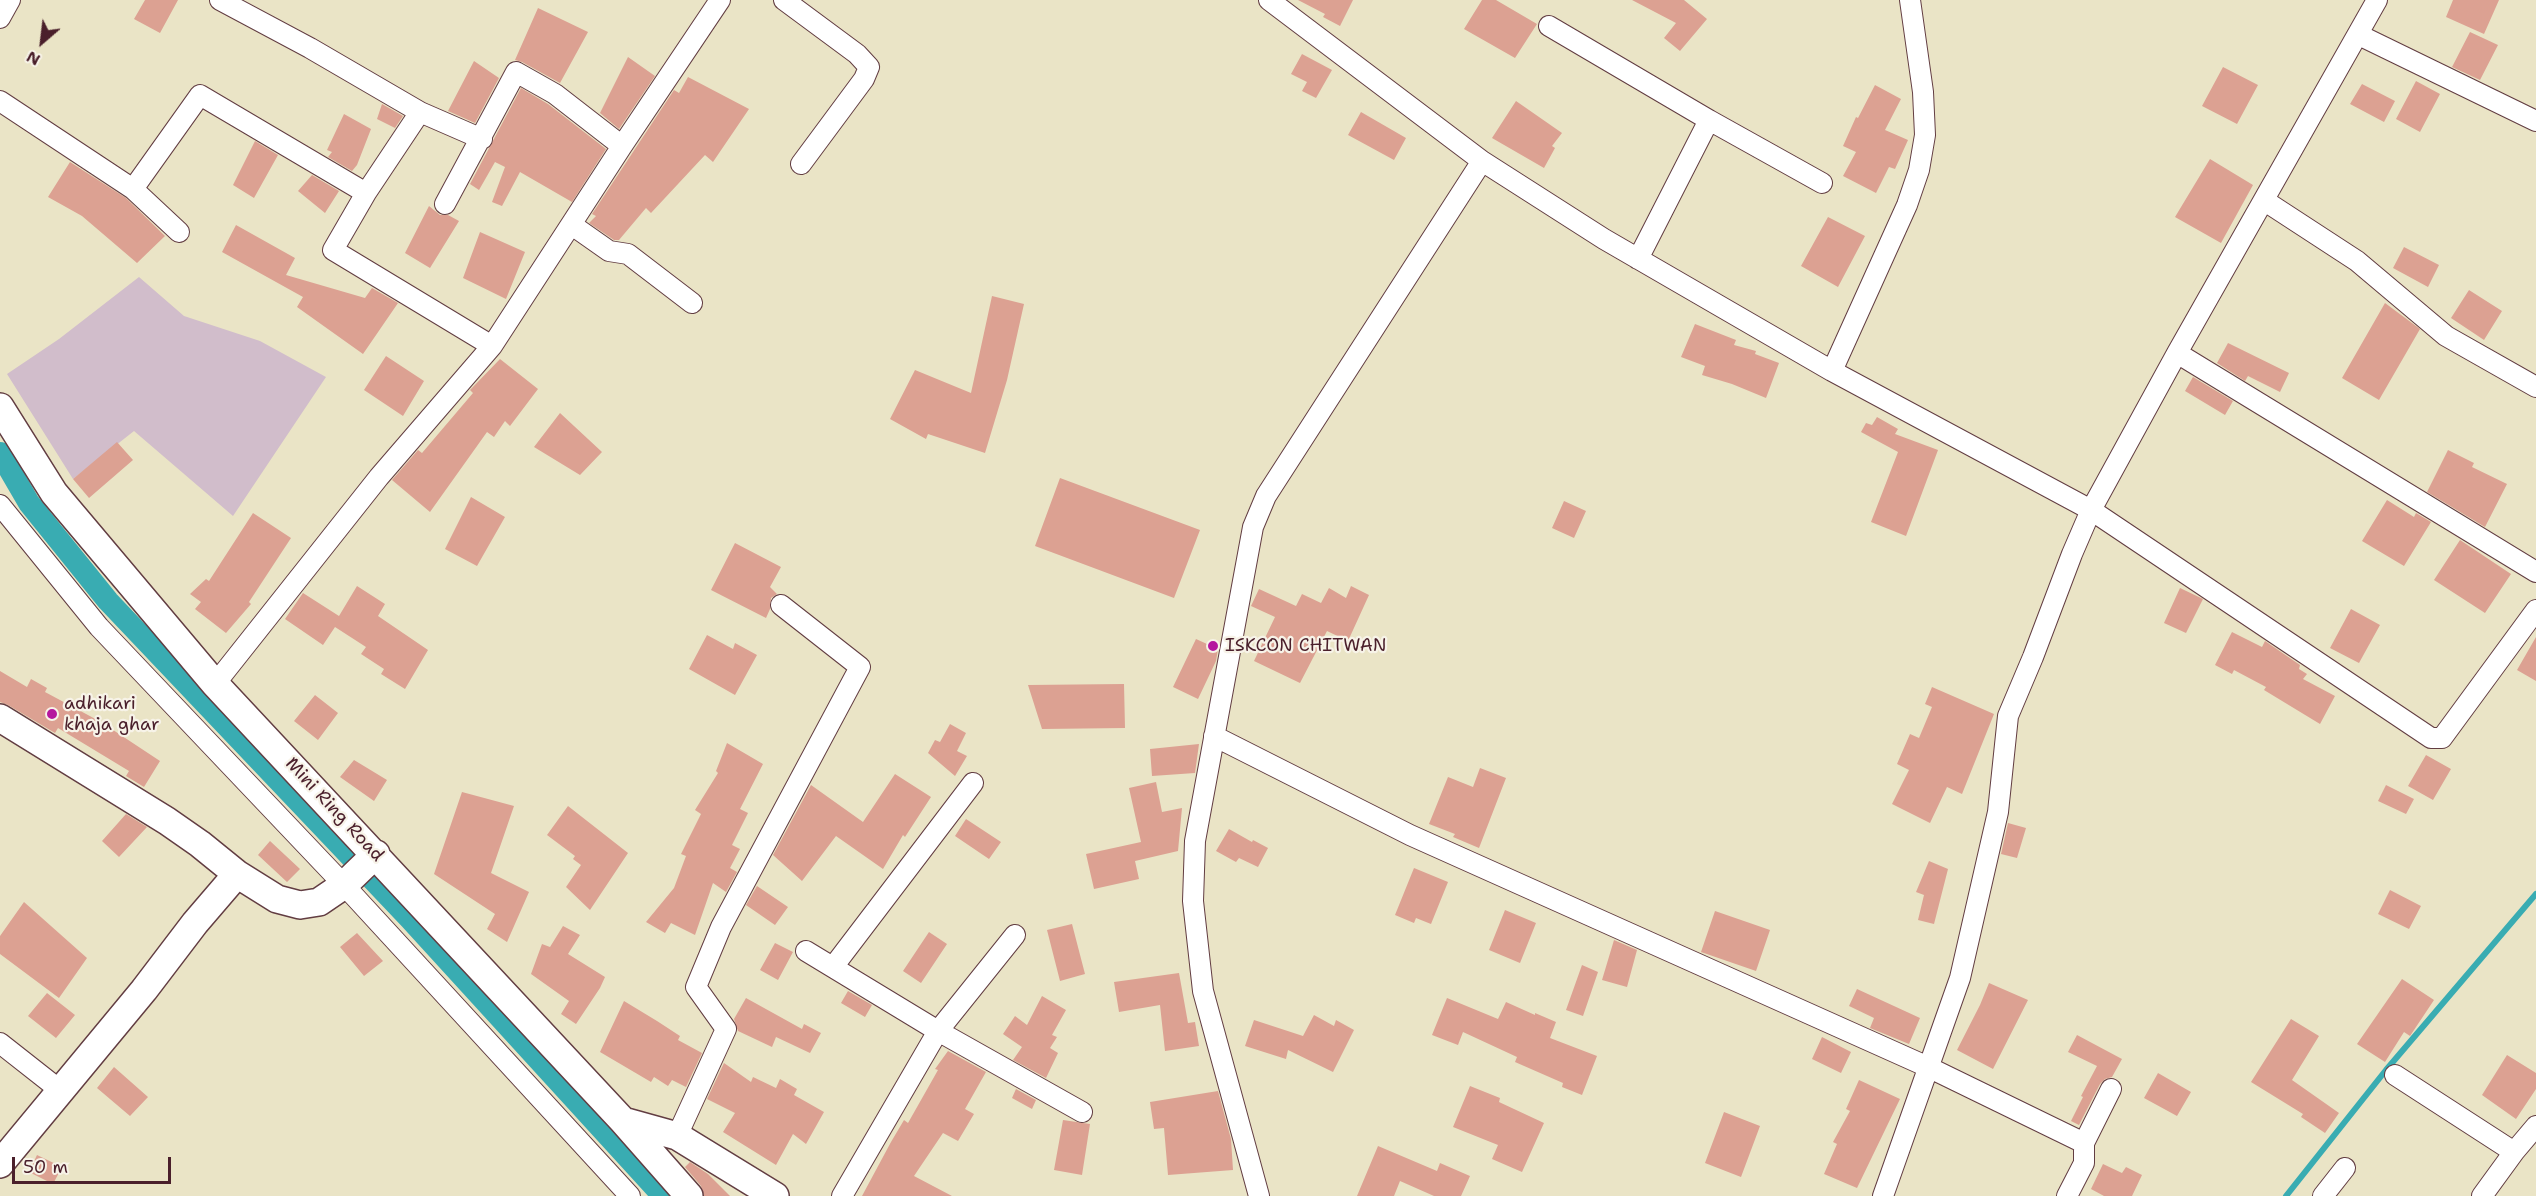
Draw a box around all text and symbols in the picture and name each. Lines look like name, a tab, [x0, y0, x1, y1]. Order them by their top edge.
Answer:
north arrow	[12, 12, 72, 72]
text: N	[23, 46, 44, 71]
place label: ISKCON CHITWAN	[1225, 635, 1387, 657]
marker: ISKCON CHITWAN	[1206, 639, 1220, 653]
place label: adhikari khaja ghar	[64, 693, 160, 736]
marker: adhikari khaja ghar	[45, 707, 59, 721]
street label: Mini Ring Road	[280, 753, 388, 867]
scale bar	[15, 1145, 174, 1183]
text: 50 m	[23, 1155, 68, 1179]

